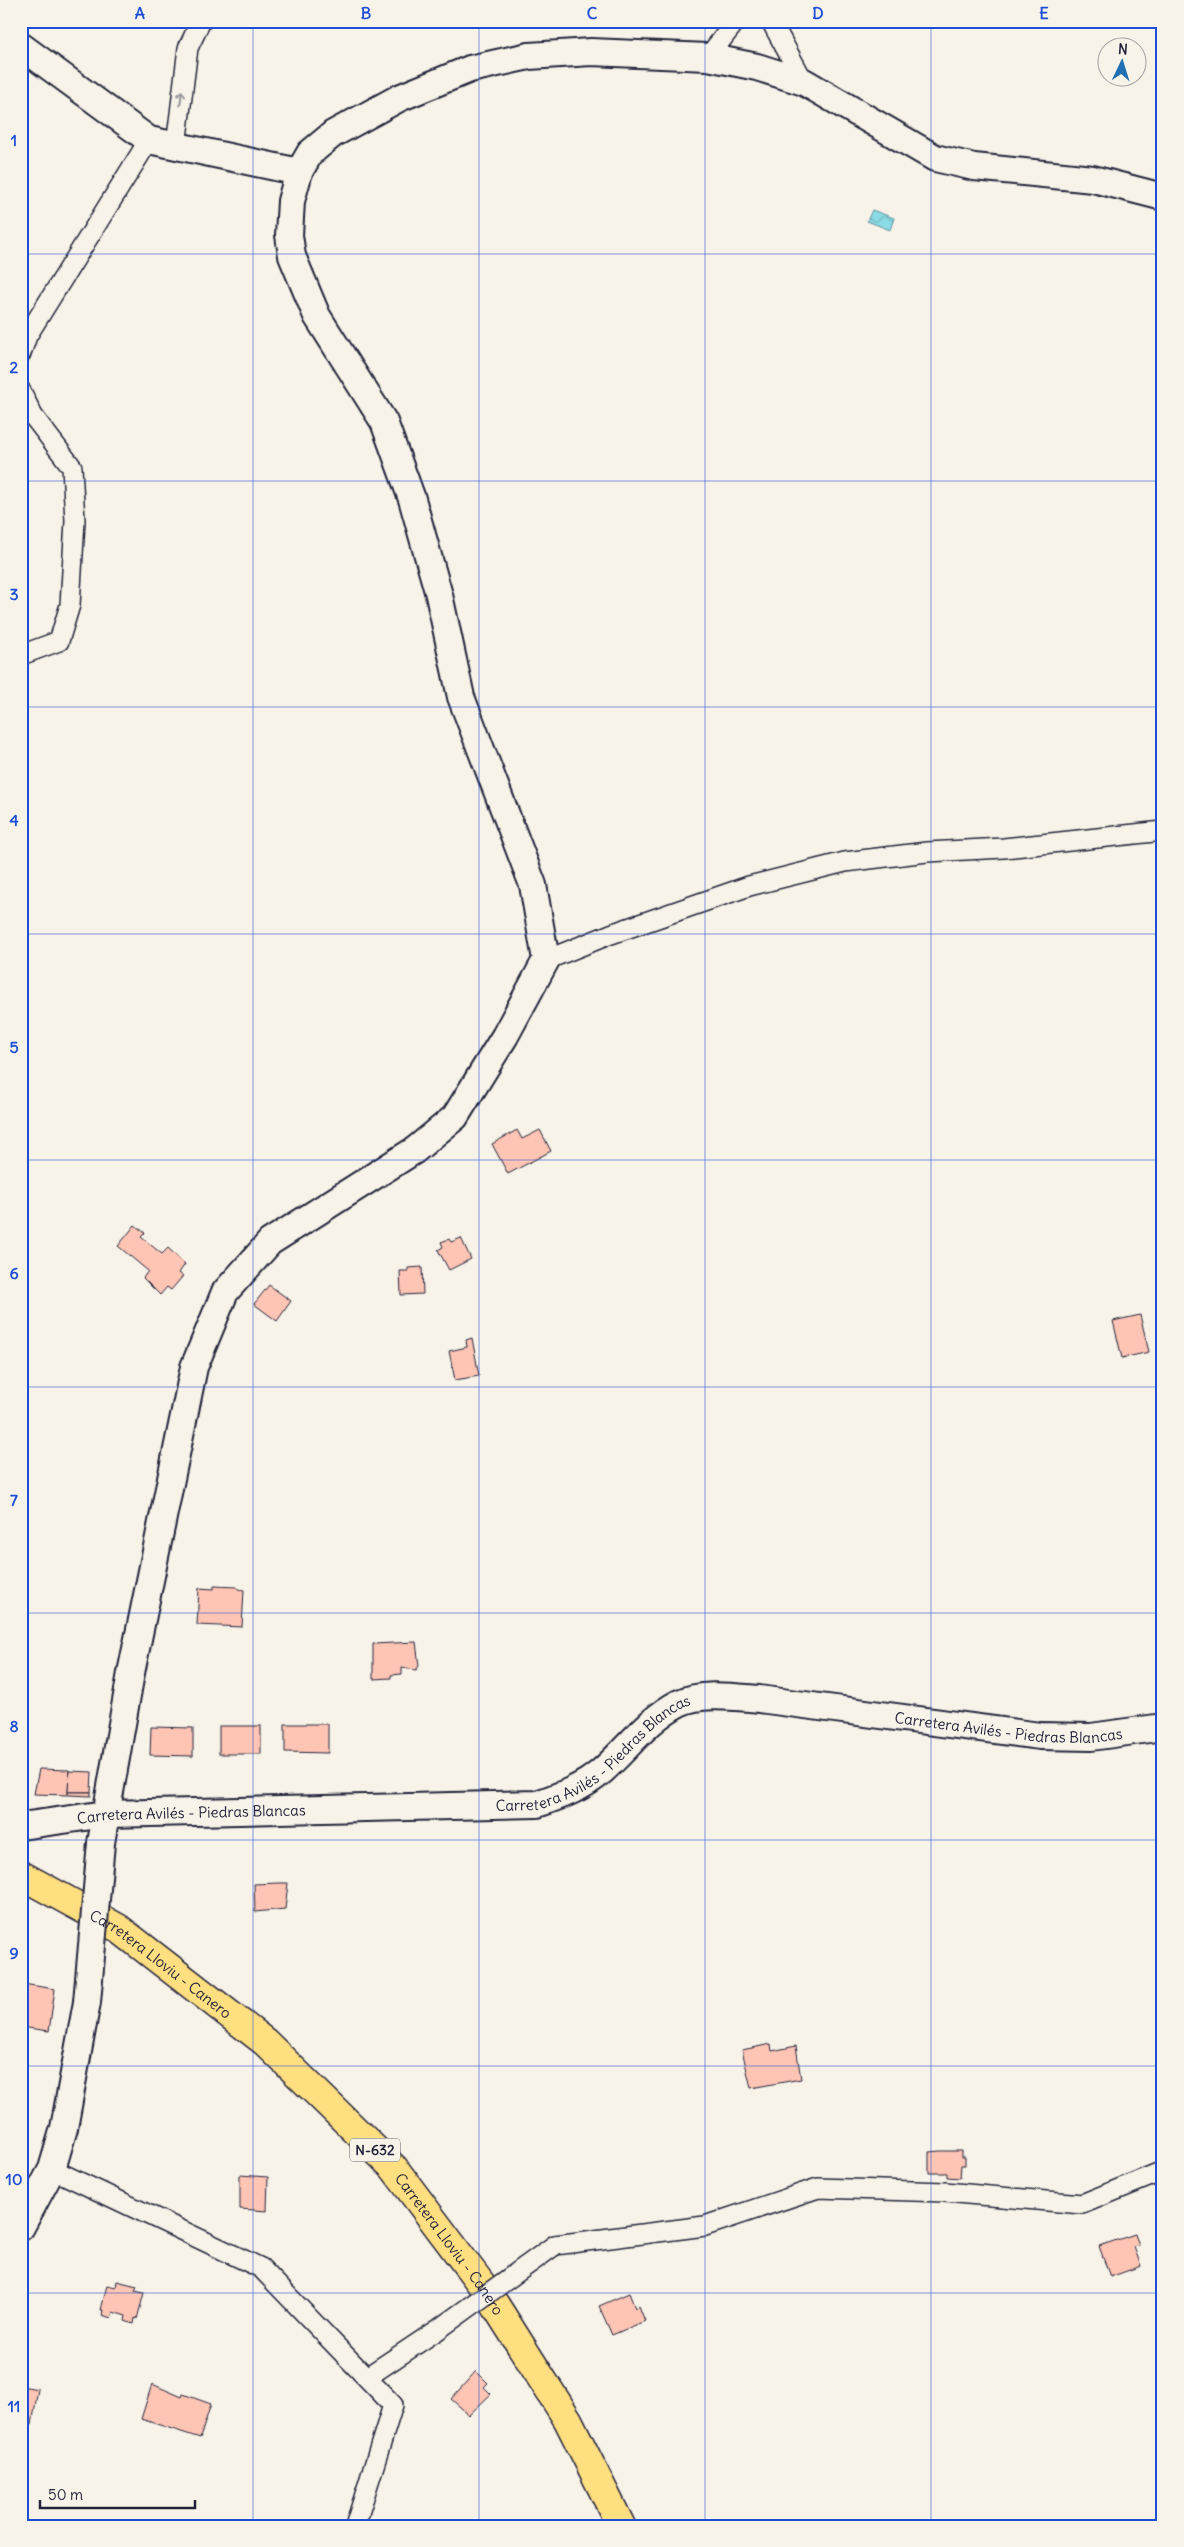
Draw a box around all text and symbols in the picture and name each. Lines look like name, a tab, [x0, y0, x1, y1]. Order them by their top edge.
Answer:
text: A	[135, 3, 145, 23]
text: B	[361, 3, 372, 23]
text: C	[587, 3, 598, 23]
text: D	[812, 3, 824, 23]
text: E	[1039, 3, 1049, 23]
north arrow	[1096, 38, 1146, 88]
text: N	[1117, 40, 1128, 58]
one-way arrow	[176, 90, 186, 106]
text: 1	[11, 130, 17, 150]
text: 2	[10, 357, 19, 377]
text: 3	[9, 584, 19, 604]
text: 4	[9, 810, 19, 830]
text: 5	[9, 1037, 19, 1057]
text: 6	[9, 1263, 19, 1283]
text: 7	[10, 1490, 18, 1510]
street label: Carretera Avilés - Piedras Blancas	[495, 1690, 692, 1814]
street label: Carretera Avilés - Piedras Blancas	[894, 1707, 1124, 1747]
text: 8	[9, 1716, 19, 1736]
street label: Carretera Avilés - Piedras Blancas	[76, 1800, 306, 1828]
street label: Carretera Lloviu - Canero	[87, 1905, 236, 2022]
text: 9	[9, 1943, 19, 1963]
road number: N-632	[350, 2138, 400, 2162]
text: 10	[6, 2169, 22, 2189]
street label: Carretera Lloviu - Canero	[391, 2169, 508, 2318]
text: 11	[8, 2396, 20, 2416]
scale bar	[40, 2477, 195, 2509]
text: 50 m	[48, 2485, 83, 2504]

